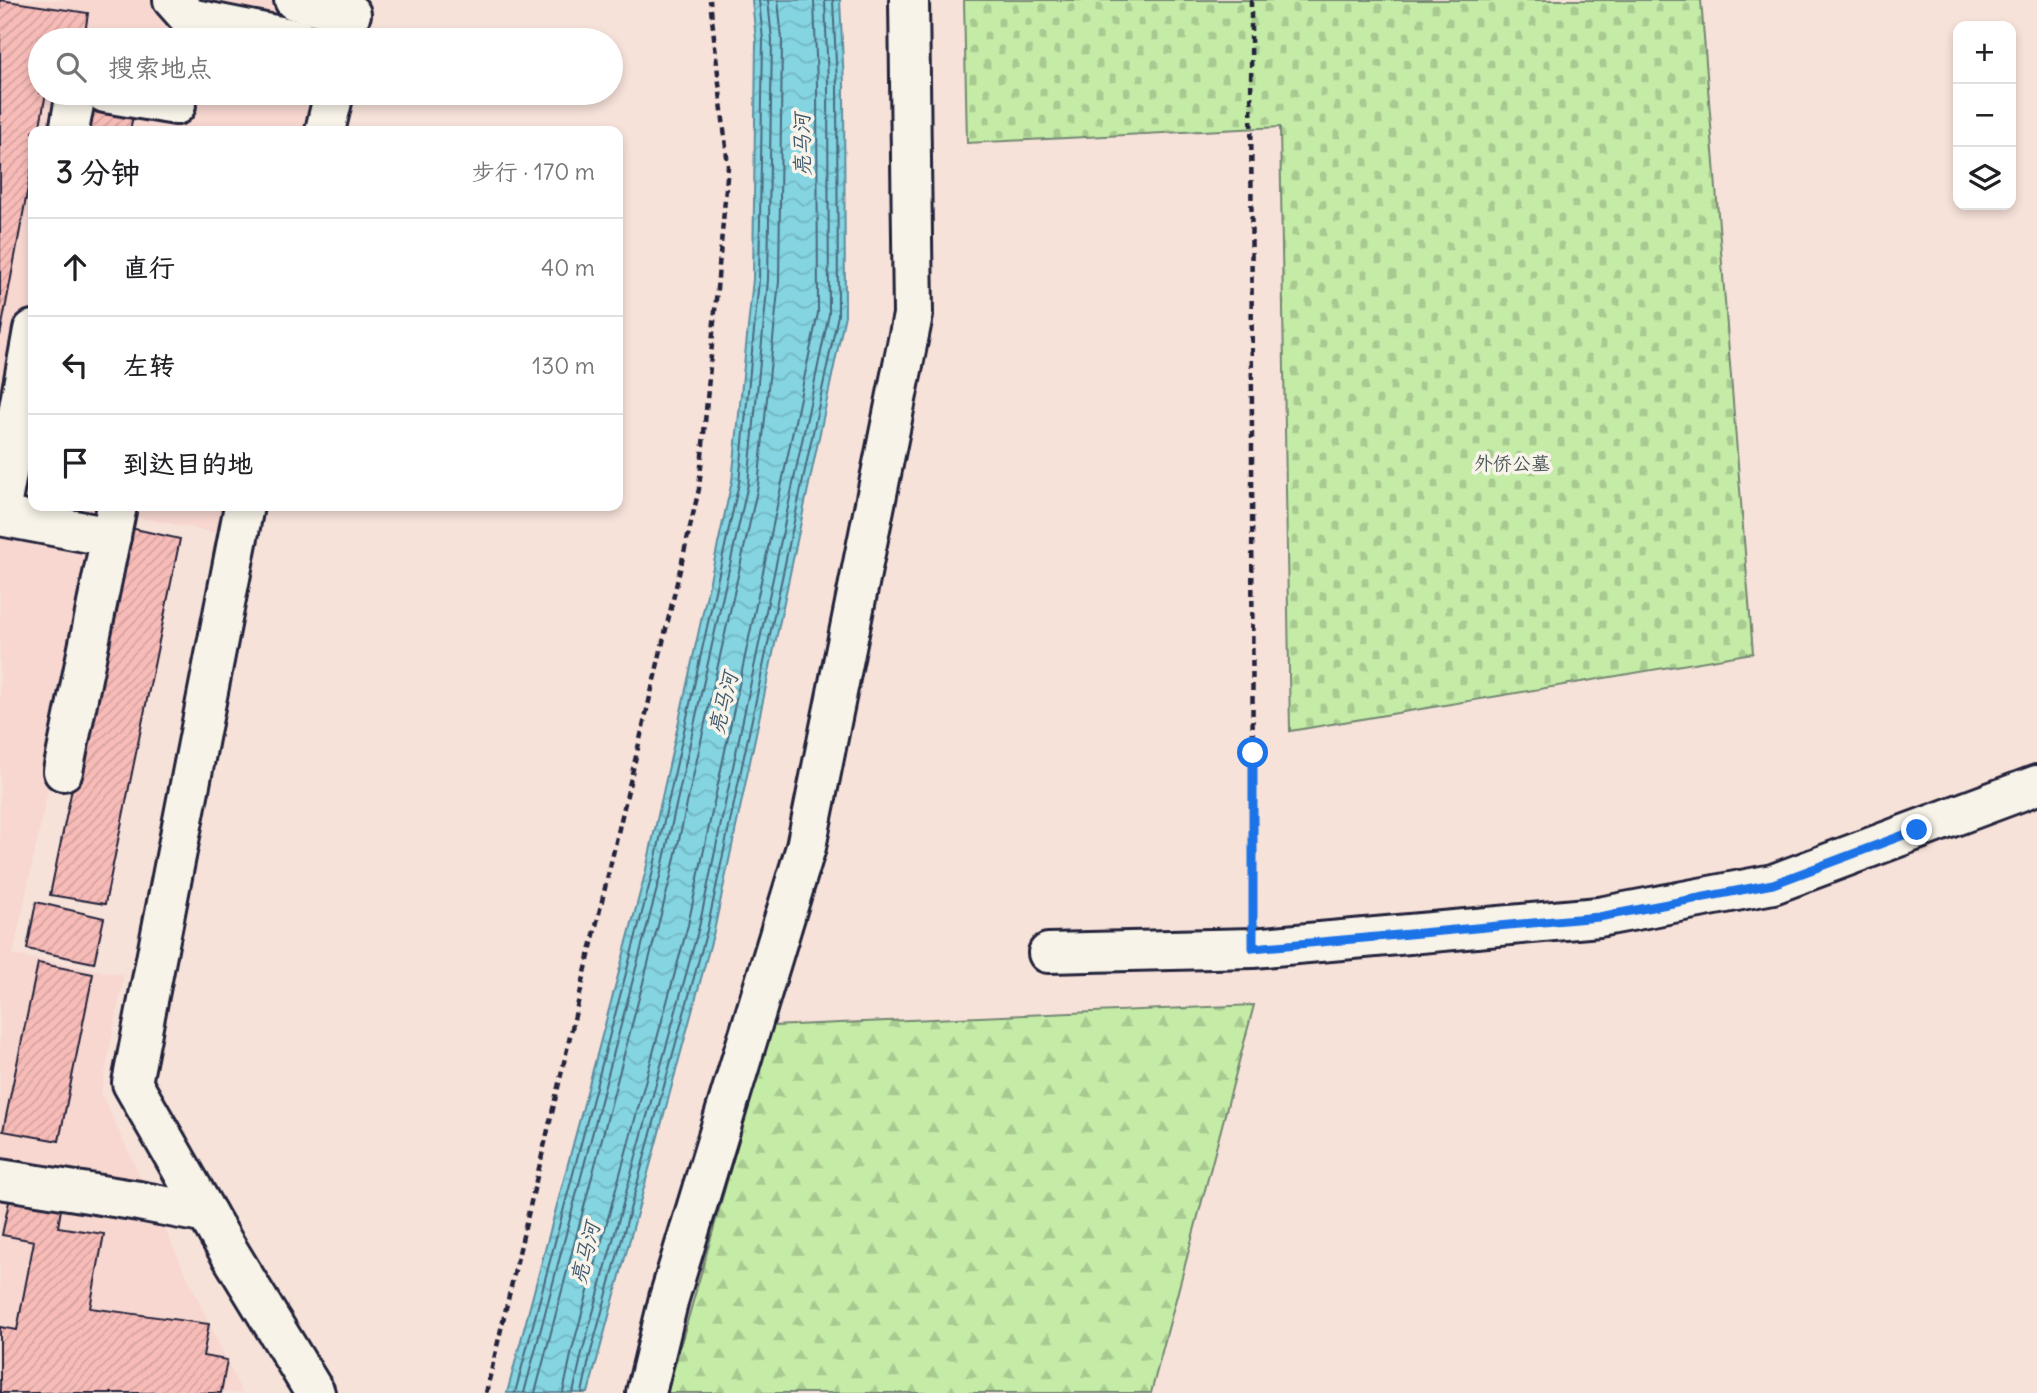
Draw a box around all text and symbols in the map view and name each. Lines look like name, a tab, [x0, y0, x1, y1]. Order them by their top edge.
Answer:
map controls	[1953, 21, 2016, 210]
button: +	[1953, 21, 2016, 84]
search box	[28, 28, 623, 105]
icon: search	[52, 48, 90, 86]
text: 搜索地点	[108, 51, 212, 84]
button: −	[1953, 84, 2016, 147]
water label: 亮马河	[788, 110, 816, 177]
button: layers	[1953, 147, 2016, 210]
text: 3 分钟	[56, 153, 140, 191]
text: 步行 · 170 m	[472, 157, 595, 186]
icon: ahead	[56, 248, 94, 286]
text: 直行	[123, 251, 175, 284]
text: 40 m	[541, 253, 595, 282]
icon: left	[56, 346, 94, 384]
text: 左转	[123, 349, 175, 382]
text: 130 m	[532, 351, 595, 380]
icon: arrive	[56, 444, 94, 482]
text: 到达目的地	[123, 447, 253, 480]
park label: 外侨公墓	[1474, 451, 1550, 475]
water label: 亮马河	[702, 666, 744, 737]
route start	[1237, 737, 1268, 768]
route end	[1901, 814, 1932, 845]
water label: 亮马河	[564, 1216, 606, 1287]

